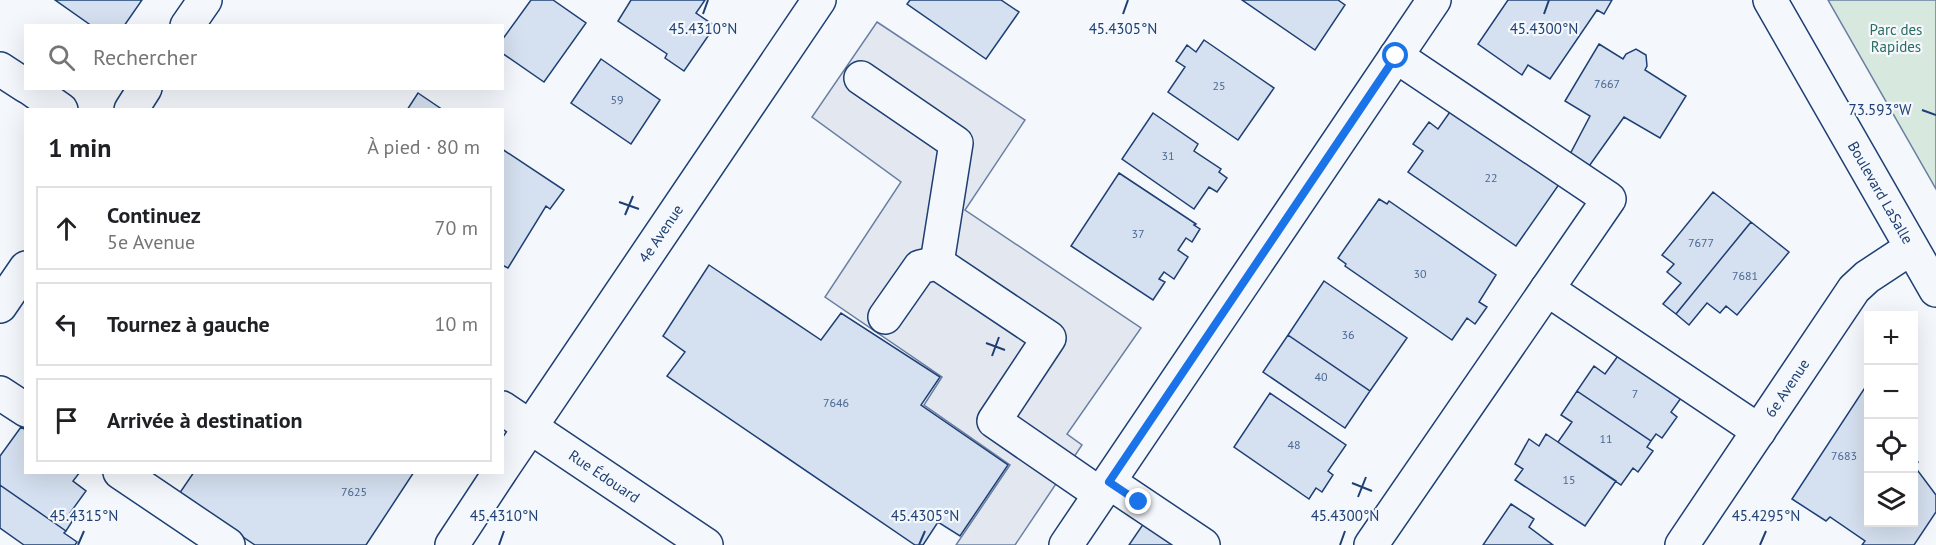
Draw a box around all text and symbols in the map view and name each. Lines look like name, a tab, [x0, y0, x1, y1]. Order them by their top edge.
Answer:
text: 45.4310°N	[669, 19, 737, 38]
text: 45.4305°N	[1089, 19, 1157, 38]
text: 45.4300°N	[1510, 19, 1578, 38]
park label: Parc des Rapides	[1870, 20, 1922, 56]
search box	[24, 24, 504, 90]
icon: search	[45, 41, 78, 74]
route start	[1382, 42, 1408, 68]
text: Rechercher	[93, 43, 197, 71]
house number: 7667	[1594, 76, 1620, 91]
house number: 25	[1212, 78, 1226, 93]
house number: 59	[610, 92, 624, 107]
text: 73.593°W	[1849, 100, 1912, 119]
text: 1 min	[48, 131, 111, 164]
text: À pied · 80 m	[367, 134, 480, 160]
street label: Boulevard LaSalle	[1844, 138, 1918, 247]
house number: 31	[1161, 148, 1175, 163]
house number: 22	[1484, 170, 1498, 185]
text: Continuez	[107, 201, 201, 229]
street label: 4e Avenue	[634, 201, 687, 266]
icon: ahead	[50, 212, 83, 245]
text: 70 m	[435, 215, 478, 241]
house number: 37	[1131, 226, 1145, 241]
text: 5e Avenue	[107, 229, 195, 255]
house number: 7677	[1688, 235, 1714, 250]
house number: 30	[1413, 266, 1427, 281]
house number: 7681	[1732, 268, 1758, 283]
icon: left	[50, 308, 83, 341]
text: Tournez à gauche	[107, 310, 270, 338]
text: 10 m	[435, 311, 478, 337]
map controls	[1864, 311, 1918, 527]
button: +	[1864, 311, 1918, 365]
house number: 36	[1341, 327, 1355, 342]
street label: 6e Avenue	[1761, 355, 1813, 421]
button: −	[1864, 365, 1918, 419]
house number: 40	[1314, 369, 1328, 384]
house number: 7	[1632, 386, 1638, 401]
house number: 7646	[823, 395, 849, 410]
icon: arrive	[50, 404, 83, 437]
text: Arrivée à destination	[107, 406, 303, 434]
button: locate	[1864, 419, 1918, 473]
house number: 11	[1599, 431, 1613, 446]
house number: 48	[1287, 437, 1301, 452]
street label: Rue Édouard	[565, 446, 643, 507]
house number: 7683	[1831, 448, 1857, 463]
house number: 15	[1562, 472, 1576, 487]
button: layers	[1864, 473, 1918, 527]
house number: 7625	[341, 484, 367, 499]
route end	[1125, 488, 1151, 514]
text: 45.4315°N	[50, 506, 118, 525]
text: 45.4310°N	[470, 506, 538, 525]
text: 45.4305°N	[891, 506, 959, 525]
text: 45.4300°N	[1311, 506, 1379, 525]
text: 45.4295°N	[1732, 506, 1800, 525]

